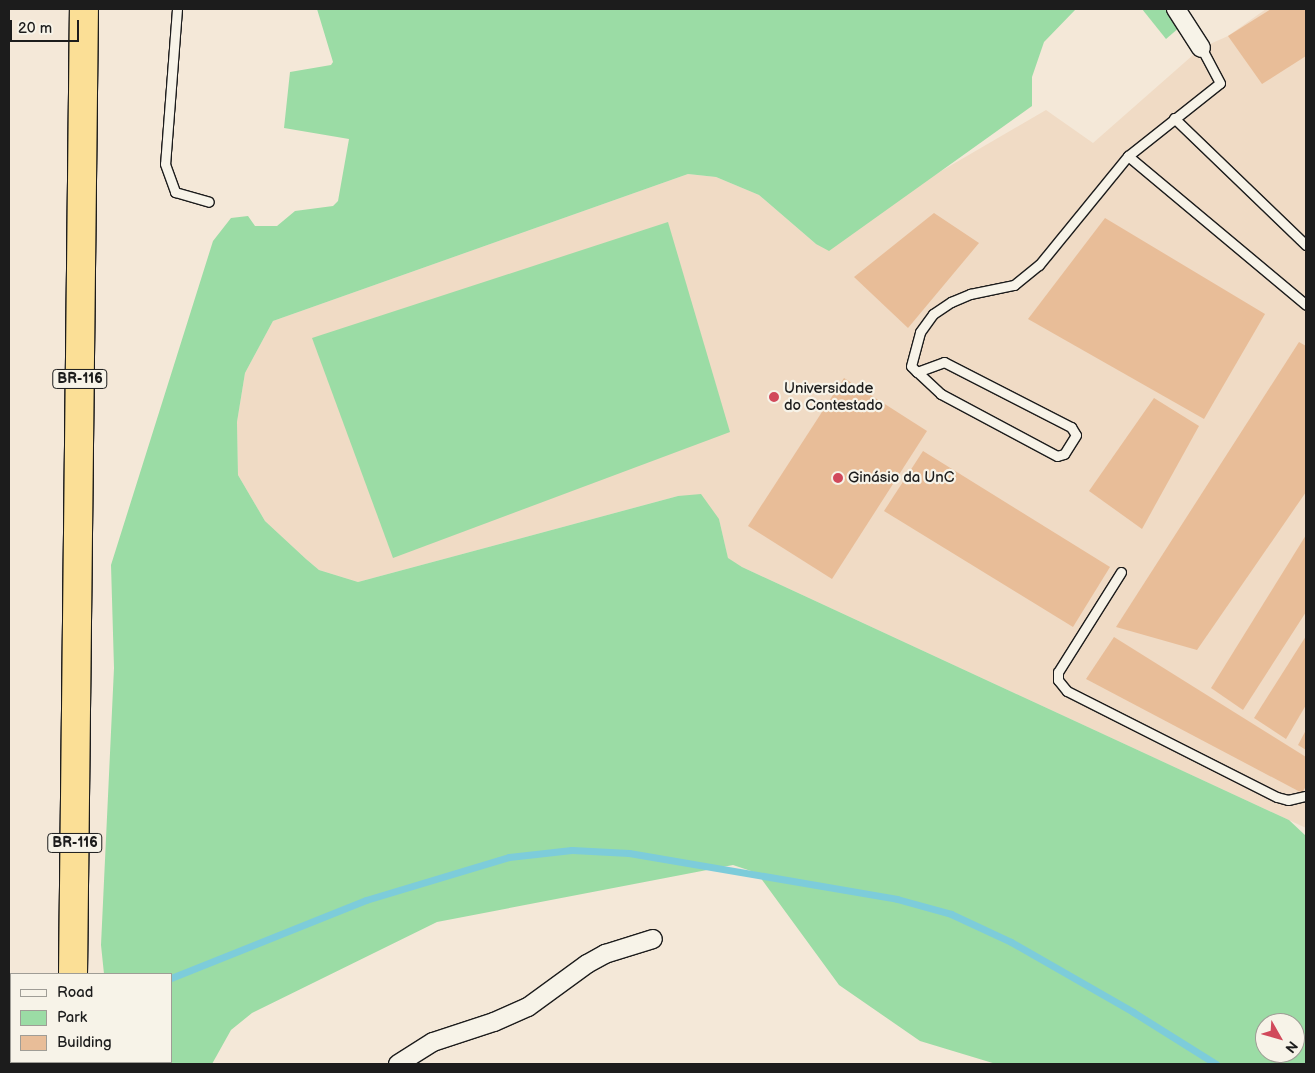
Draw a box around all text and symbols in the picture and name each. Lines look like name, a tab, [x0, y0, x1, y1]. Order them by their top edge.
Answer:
scale bar	[12, 10, 81, 42]
text: 20 m	[18, 19, 52, 38]
road number: BR-116	[51, 368, 109, 390]
place label: Universidade do Contestado	[784, 379, 883, 414]
marker: Universidade do Contestado	[768, 391, 780, 403]
place label: Ginásio da UnC	[848, 469, 954, 487]
marker: Ginásio da UnC	[832, 472, 844, 484]
road number: BR-116	[46, 831, 104, 854]
legend	[10, 973, 172, 1063]
text: Road	[57, 983, 93, 1002]
text: Park	[57, 1008, 87, 1027]
north arrow	[1255, 1013, 1305, 1063]
text: Building	[57, 1033, 112, 1052]
text: N	[1281, 1038, 1301, 1056]

